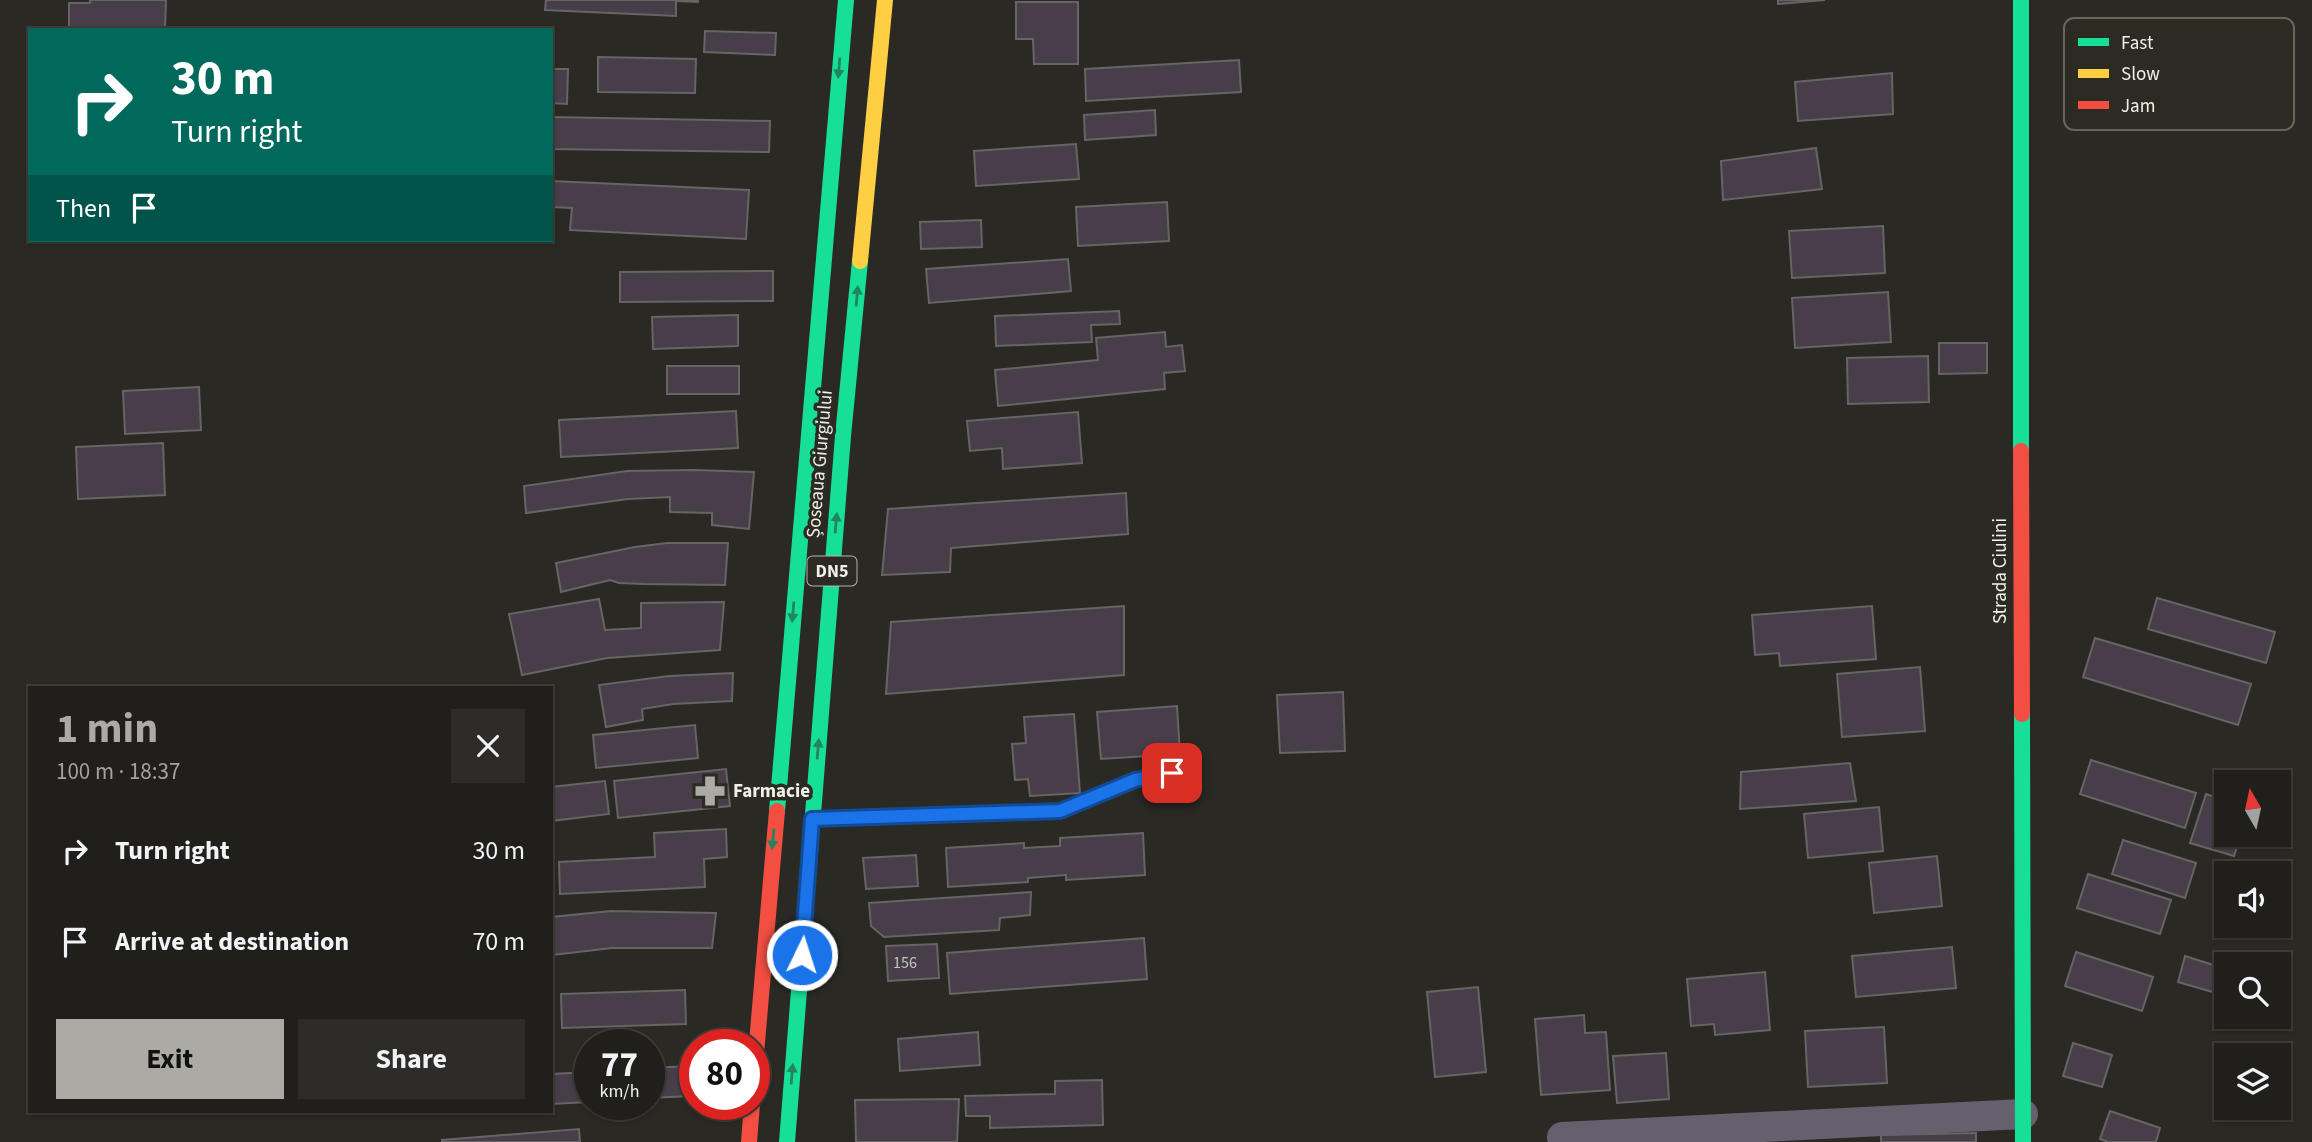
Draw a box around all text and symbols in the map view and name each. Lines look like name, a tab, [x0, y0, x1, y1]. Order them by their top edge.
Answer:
legend	[2064, 18, 2294, 130]
text: Fast	[2121, 30, 2154, 57]
text: 30 m	[171, 44, 275, 114]
icon: right	[56, 56, 147, 147]
one-way arrow	[833, 57, 844, 79]
text: Slow	[2121, 61, 2160, 88]
text: Jam	[2121, 93, 2155, 120]
text: Turn right	[171, 109, 302, 155]
icon: arrive	[125, 189, 163, 227]
text: Then	[56, 190, 111, 227]
one-way arrow	[851, 285, 862, 307]
street label: Șoseaua Giurgiului	[800, 389, 840, 539]
one-way arrow	[831, 512, 842, 534]
street label: Strada Ciulini	[1987, 518, 2014, 624]
road number: DN5	[808, 556, 856, 586]
one-way arrow	[787, 601, 798, 623]
text: 1 min	[56, 699, 158, 759]
button: close	[451, 709, 525, 783]
one-way arrow	[813, 738, 824, 760]
pin	[1142, 743, 1202, 803]
icon: arrive	[1153, 754, 1191, 792]
text: 100 m · 18:37	[56, 755, 180, 788]
north arrow	[2214, 770, 2291, 847]
map controls	[2214, 770, 2291, 1120]
pharmacy icon: Farmacie	[693, 774, 727, 808]
place label: Farmacie	[733, 778, 810, 805]
one-way arrow	[767, 828, 778, 850]
icon: right	[56, 832, 94, 870]
text: Turn right	[115, 832, 230, 869]
text: 30 m	[472, 832, 525, 869]
button: sound	[2214, 861, 2291, 938]
position arrow	[765, 918, 839, 992]
icon: arrive	[56, 923, 94, 961]
text: Arrive at destination	[115, 923, 349, 960]
text: 70 m	[472, 923, 525, 960]
house number: 156	[893, 952, 917, 974]
button: search	[2214, 952, 2291, 1029]
button: Exit	[56, 1019, 284, 1099]
button: Share	[298, 1019, 525, 1099]
speed limit sign: 80	[679, 1029, 770, 1120]
text: 77	[601, 1040, 638, 1090]
button: layers	[2214, 1043, 2291, 1120]
one-way arrow	[787, 1063, 798, 1085]
text: km/h	[600, 1079, 639, 1104]

